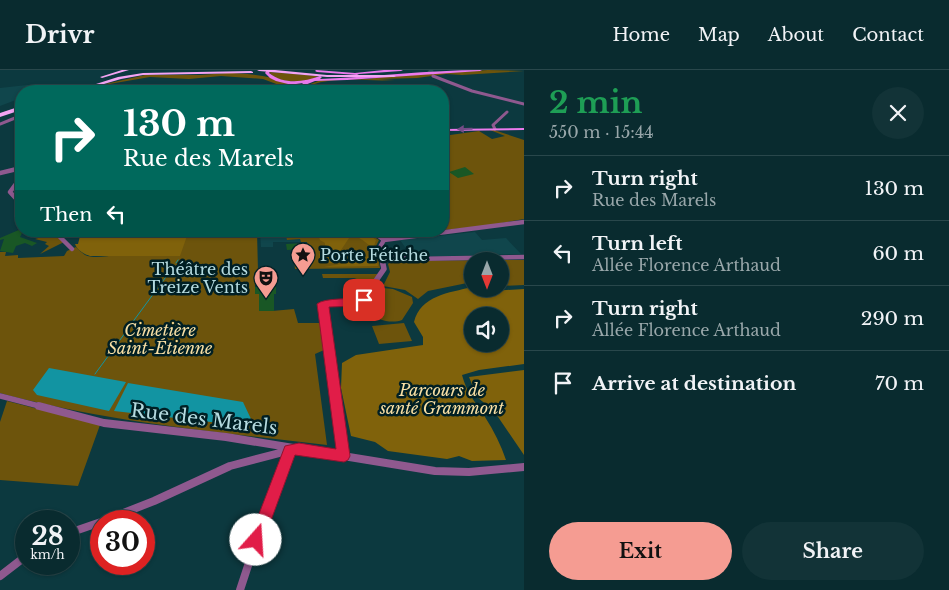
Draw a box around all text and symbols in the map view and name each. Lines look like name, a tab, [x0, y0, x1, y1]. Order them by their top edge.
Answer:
text: Drivr	[25, 20, 94, 49]
text: Home	[612, 24, 670, 46]
text: Map	[698, 24, 740, 46]
text: About	[768, 24, 824, 46]
text: Contact	[852, 24, 924, 46]
text: 2 min	[549, 84, 642, 121]
button: close	[872, 87, 924, 139]
text: 130 m	[123, 102, 235, 145]
icon: right	[40, 105, 105, 170]
text: 550 m · 15:44	[549, 122, 654, 142]
one-way arrow	[457, 125, 473, 133]
text: Rue des Marels	[123, 145, 294, 172]
text: Turn right	[592, 167, 698, 190]
icon: right	[549, 174, 577, 202]
text: 130 m	[864, 177, 924, 200]
text: Rue des Marels	[592, 190, 716, 210]
icon: left	[102, 200, 130, 228]
text: Then	[40, 203, 92, 226]
text: Turn left	[592, 232, 683, 255]
icon: left	[549, 239, 577, 267]
place icon: Porte Fétiche	[290, 242, 316, 276]
text: 60 m	[872, 242, 924, 265]
place label: Porte Fétiche	[320, 245, 428, 265]
north arrow	[464, 252, 509, 298]
map controls	[464, 252, 509, 352]
text: Allée Florence Arthaud	[592, 255, 781, 275]
place label: Théâtre des Treize Vents	[148, 259, 248, 297]
theatre icon: Théâtre des Treize Vents	[253, 265, 279, 299]
pin	[343, 279, 385, 321]
icon: arrive	[350, 286, 378, 314]
text: Turn right	[592, 297, 698, 320]
icon: right	[549, 304, 577, 332]
button: sound	[464, 307, 509, 352]
text: 290 m	[861, 307, 924, 330]
park label: Cimetière Saint-Étienne	[108, 320, 213, 358]
text: Allée Florence Arthaud	[592, 320, 781, 340]
icon: arrive	[549, 369, 577, 397]
text: Arrive at destination	[592, 372, 796, 395]
text: 70 m	[875, 372, 924, 395]
park label: Parcours de santé Grammont	[379, 380, 504, 418]
street label: Rue des Marels	[129, 399, 279, 439]
speed limit sign: 30	[90, 510, 155, 575]
position arrow	[229, 513, 281, 565]
text: 28	[31, 521, 64, 552]
button: Exit	[549, 522, 732, 580]
button: Share	[742, 522, 924, 580]
text: km/h	[30, 547, 65, 562]

